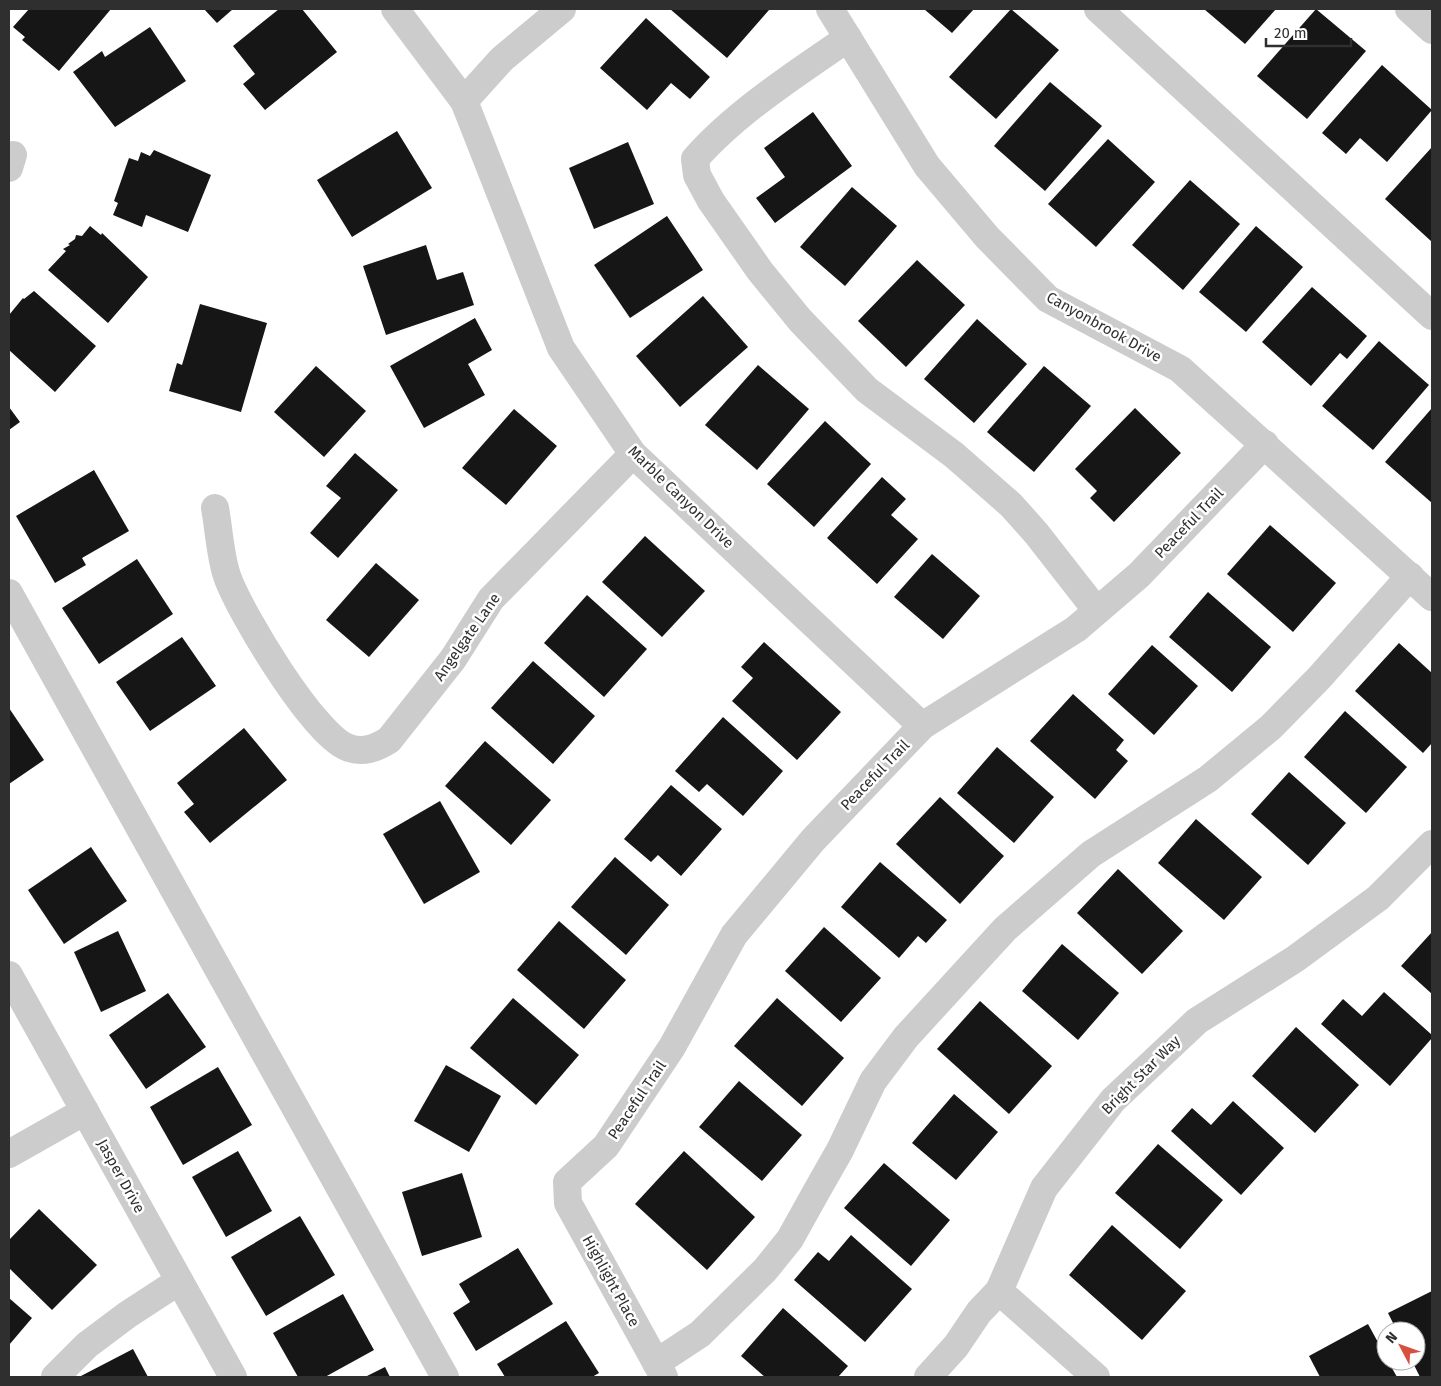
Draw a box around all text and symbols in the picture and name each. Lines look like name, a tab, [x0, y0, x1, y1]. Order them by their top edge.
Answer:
scale bar	[1266, 15, 1351, 47]
text: 20 m	[1274, 24, 1307, 42]
street label: Canyonbrook Drive	[1043, 288, 1165, 366]
street label: Marble Canyon Drive	[624, 442, 738, 552]
street label: Peaceful Trail	[1151, 484, 1227, 562]
street label: Angelgate Lane	[430, 590, 504, 684]
street label: Peaceful Trail	[837, 736, 913, 814]
street label: Bright Star Way	[1098, 1032, 1184, 1118]
street label: Peaceful Trail	[604, 1057, 670, 1143]
street label: Jasper Drive	[93, 1136, 149, 1216]
street label: Highlight Place	[578, 1232, 644, 1330]
north arrow	[1376, 1321, 1426, 1371]
text: N	[1382, 1329, 1401, 1347]

